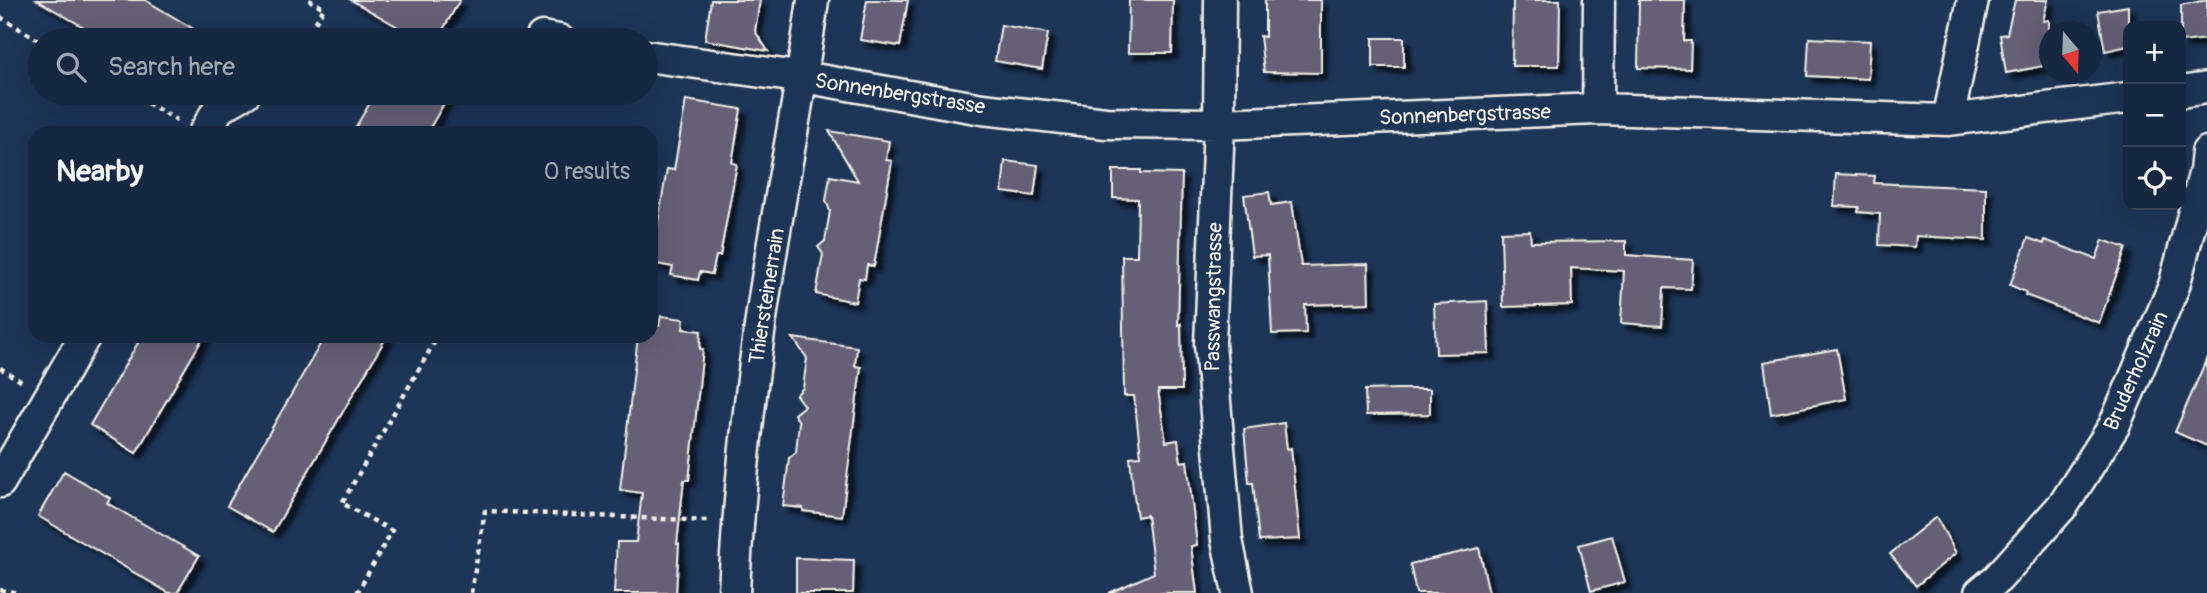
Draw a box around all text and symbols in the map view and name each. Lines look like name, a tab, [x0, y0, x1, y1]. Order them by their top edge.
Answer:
north arrow	[2039, 21, 2102, 84]
map controls	[2123, 21, 2186, 210]
button: +	[2123, 21, 2186, 84]
search box	[28, 28, 658, 105]
icon: search	[52, 48, 90, 86]
text: Search here	[108, 51, 235, 83]
street label: Sonnenbergstrasse	[813, 67, 988, 121]
button: −	[2123, 84, 2186, 147]
street label: Sonnenbergstrasse	[1379, 98, 1552, 131]
button: locate	[2123, 147, 2186, 210]
text: Nearby	[56, 153, 143, 190]
text: 0 results	[544, 157, 630, 186]
street label: Passwangstrasse	[1199, 221, 1229, 372]
street label: Thiersteinerrain	[743, 226, 791, 366]
street label: Bruderholzrain	[2098, 307, 2174, 435]

